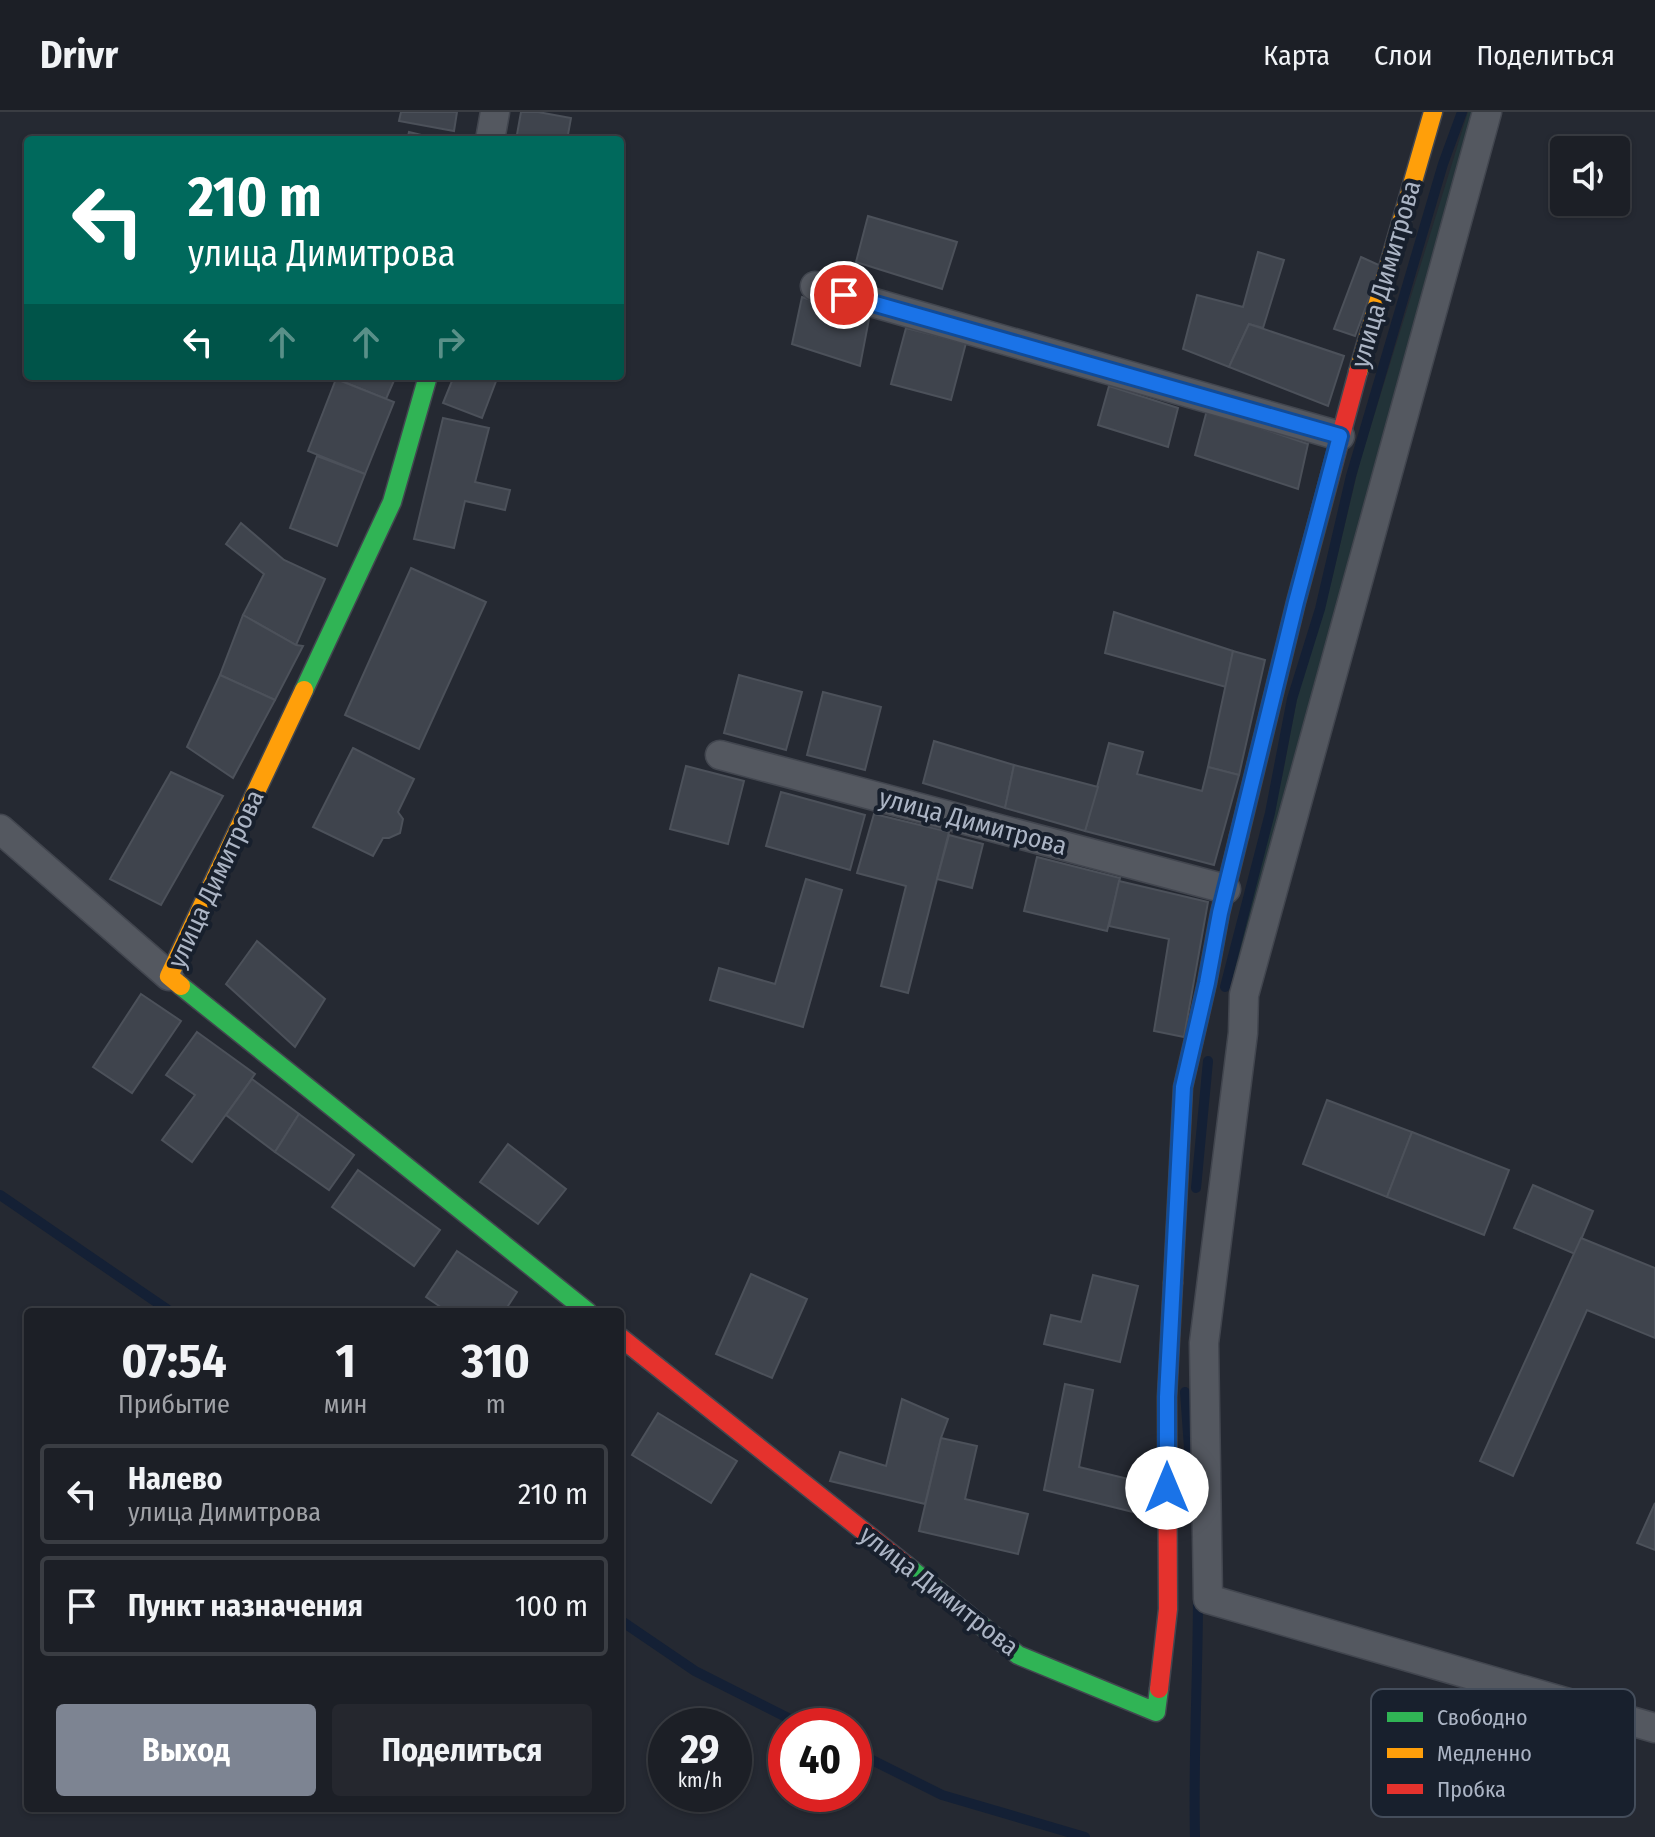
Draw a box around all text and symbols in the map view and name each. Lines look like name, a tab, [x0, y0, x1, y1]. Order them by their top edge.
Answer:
text: Drivr	[40, 32, 118, 78]
text: Карта	[1263, 39, 1330, 72]
text: Слои	[1374, 39, 1432, 72]
text: Поделиться	[1476, 39, 1615, 72]
map controls	[1550, 136, 1630, 216]
button: sound	[1550, 136, 1630, 216]
text: 210 m	[188, 164, 322, 231]
icon: left	[56, 168, 160, 272]
street label: улица Димитрова	[1344, 177, 1428, 371]
text: улица Димитрова	[188, 232, 455, 276]
pin	[810, 261, 878, 329]
icon: arrive	[822, 273, 866, 317]
icon: left	[176, 320, 220, 364]
icon: ahead	[260, 320, 304, 364]
icon: ahead	[344, 320, 388, 364]
icon: right	[428, 320, 472, 364]
street label: улица Димитрова	[876, 782, 1070, 862]
street label: улица Димитрова	[161, 785, 271, 973]
text: 07:54	[121, 1332, 227, 1390]
text: 1	[336, 1332, 356, 1390]
text: 310	[462, 1332, 530, 1390]
text: Прибытие	[118, 1389, 230, 1420]
text: мин	[324, 1389, 367, 1420]
text: m	[486, 1389, 506, 1420]
position arrow	[1125, 1446, 1209, 1530]
text: Налево	[128, 1461, 223, 1497]
icon: left	[60, 1472, 104, 1516]
text: 210 m	[518, 1476, 588, 1512]
text: улица Димитрова	[128, 1497, 321, 1528]
street label: улица Димитрова	[853, 1519, 1025, 1663]
icon: arrive	[60, 1584, 104, 1628]
text: Пункт назначения	[128, 1588, 363, 1624]
text: 100 m	[515, 1588, 588, 1624]
legend	[1371, 1689, 1635, 1817]
button: Выход	[56, 1704, 316, 1796]
button: Поделиться	[332, 1704, 592, 1796]
text: Свободно	[1437, 1704, 1528, 1731]
speed limit sign: 40	[768, 1708, 872, 1812]
text: 29	[680, 1726, 719, 1774]
text: Медленно	[1437, 1740, 1532, 1767]
text: km/h	[678, 1768, 722, 1792]
text: Пробка	[1437, 1776, 1506, 1803]

